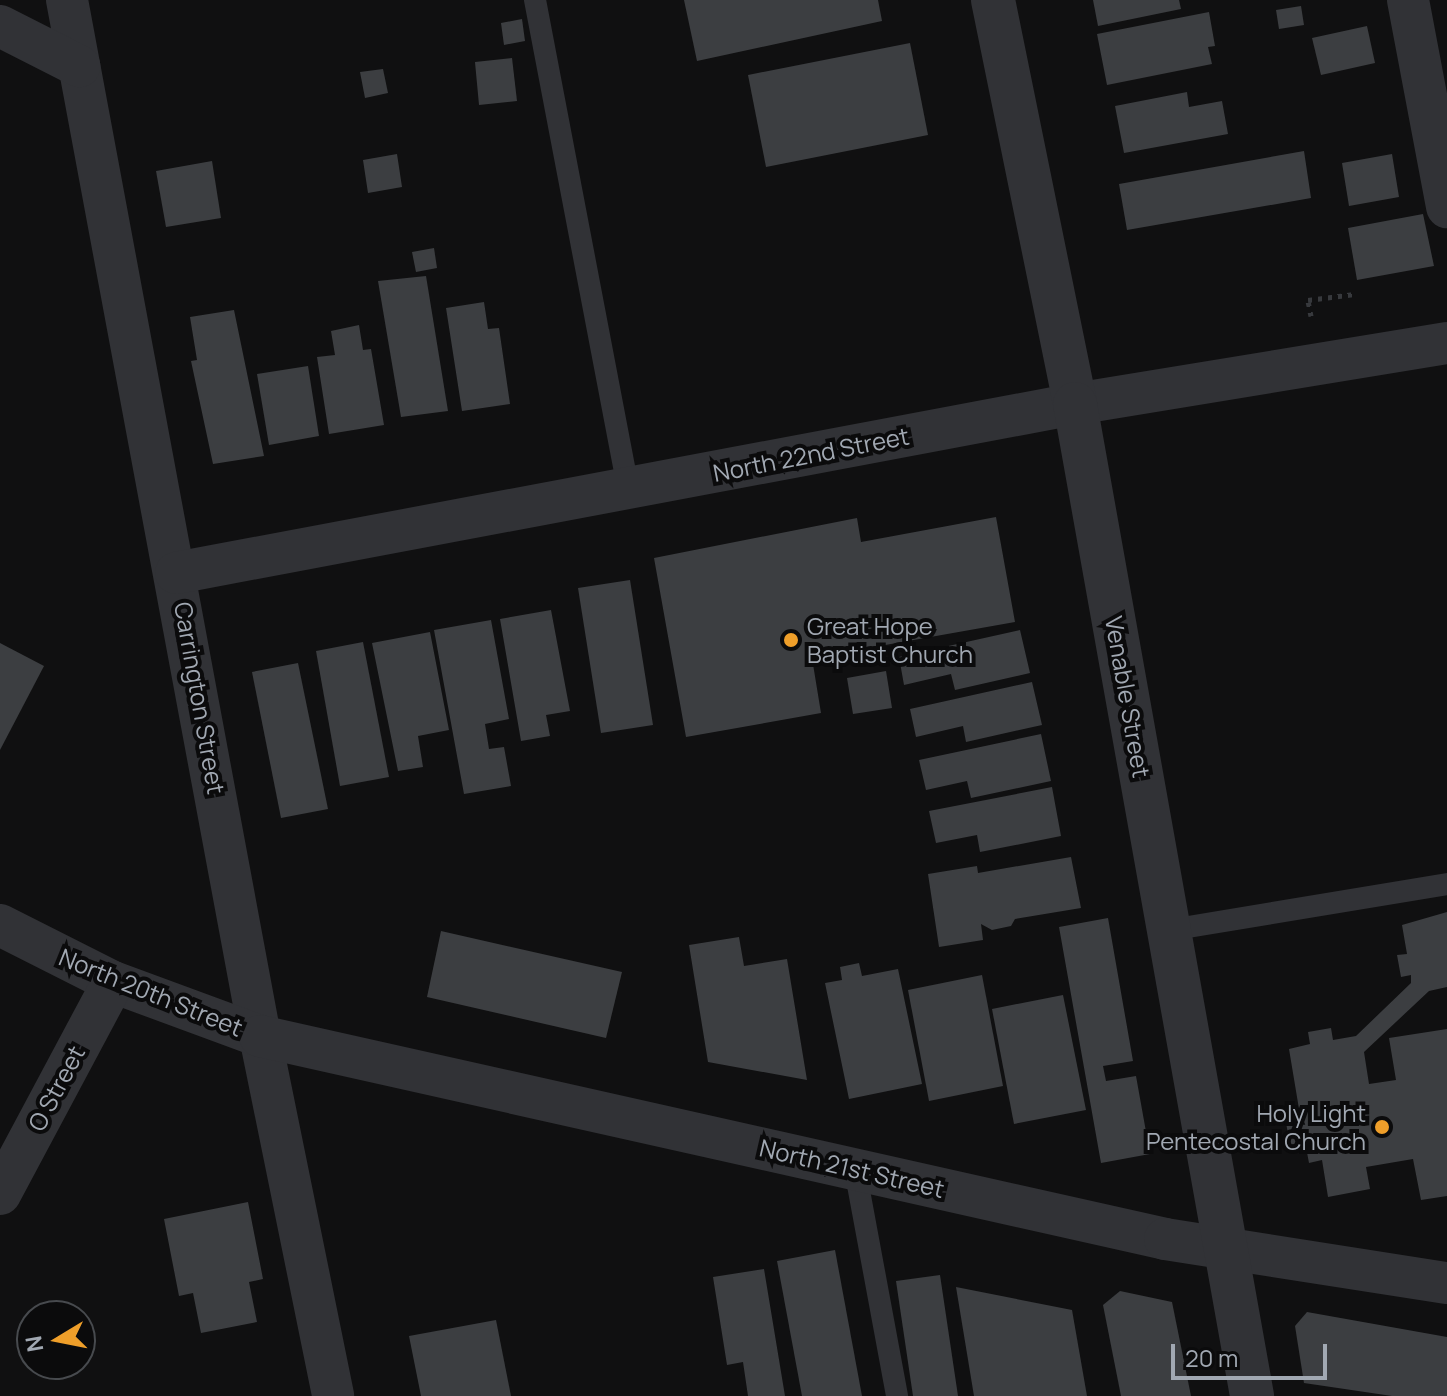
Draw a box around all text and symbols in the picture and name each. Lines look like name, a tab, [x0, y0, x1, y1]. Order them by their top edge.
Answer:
street label: North 22nd Street	[711, 421, 911, 487]
street label: Carrington Street	[169, 600, 231, 796]
place label: Great Hope Baptist Church	[807, 612, 973, 668]
street label: Venable Street	[1100, 614, 1156, 780]
marker: Great Hope Baptist Church	[782, 631, 800, 649]
street label: North 20th Street	[55, 942, 247, 1042]
street label: O Street	[22, 1040, 90, 1136]
place label: Holy Light Pentecostal Church	[1146, 1099, 1366, 1155]
marker: Holy Light Pentecostal Church	[1373, 1118, 1391, 1136]
street label: North 21st Street	[757, 1133, 947, 1203]
north arrow	[16, 1300, 96, 1380]
scale bar	[1175, 1328, 1331, 1378]
text: N	[18, 1333, 50, 1354]
text: 20 m	[1185, 1341, 1238, 1374]

